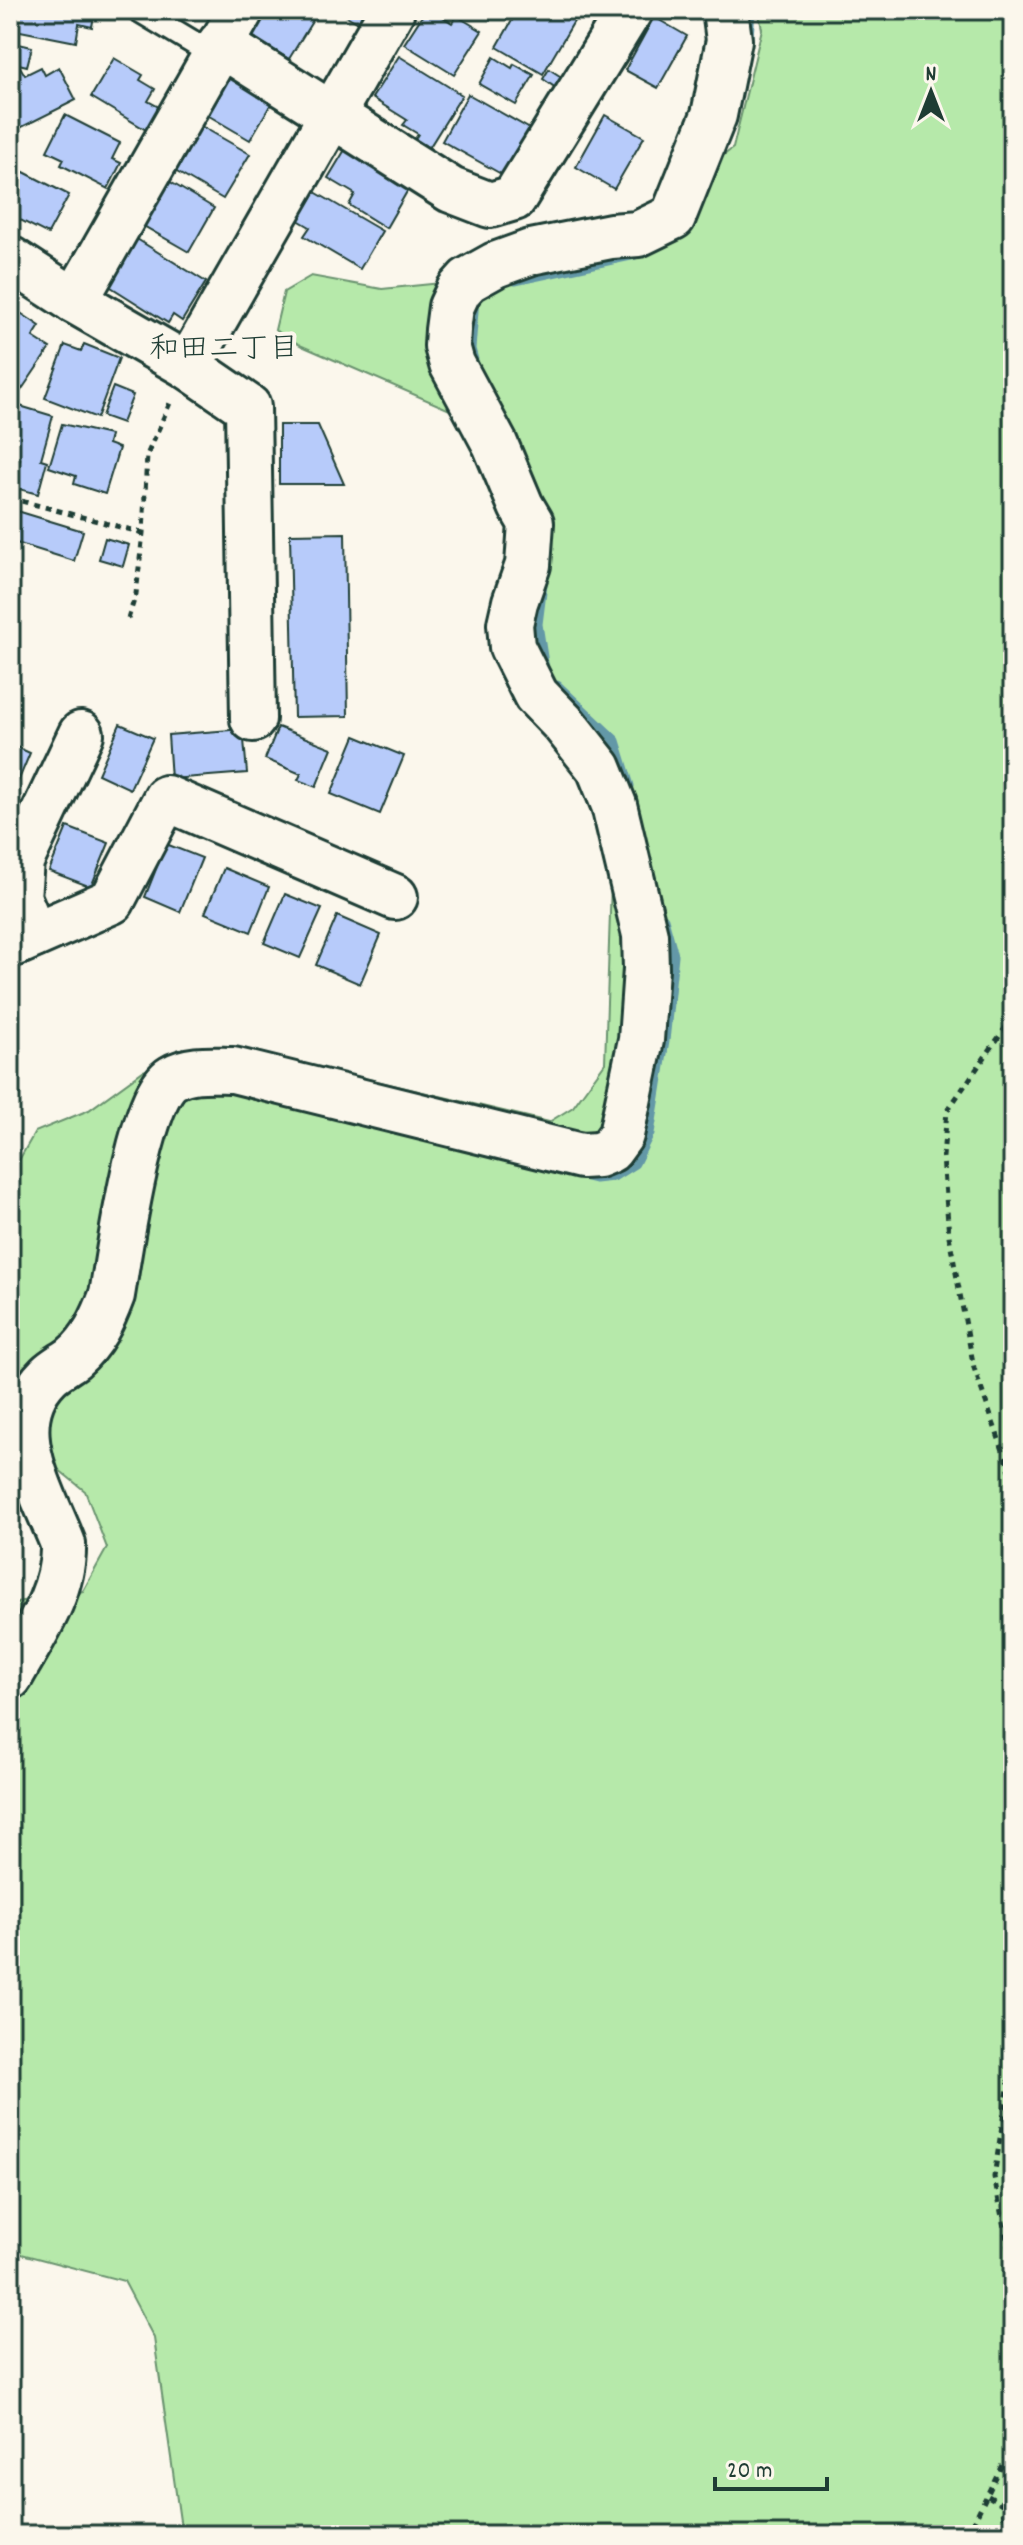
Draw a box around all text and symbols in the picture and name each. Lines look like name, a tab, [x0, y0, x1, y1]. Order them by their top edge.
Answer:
north arrow	[891, 52, 971, 132]
text: N	[926, 60, 937, 91]
district label: 和田二丁目	[149, 330, 299, 373]
scale bar	[715, 2441, 827, 2491]
text: 20 m	[727, 2455, 773, 2489]

